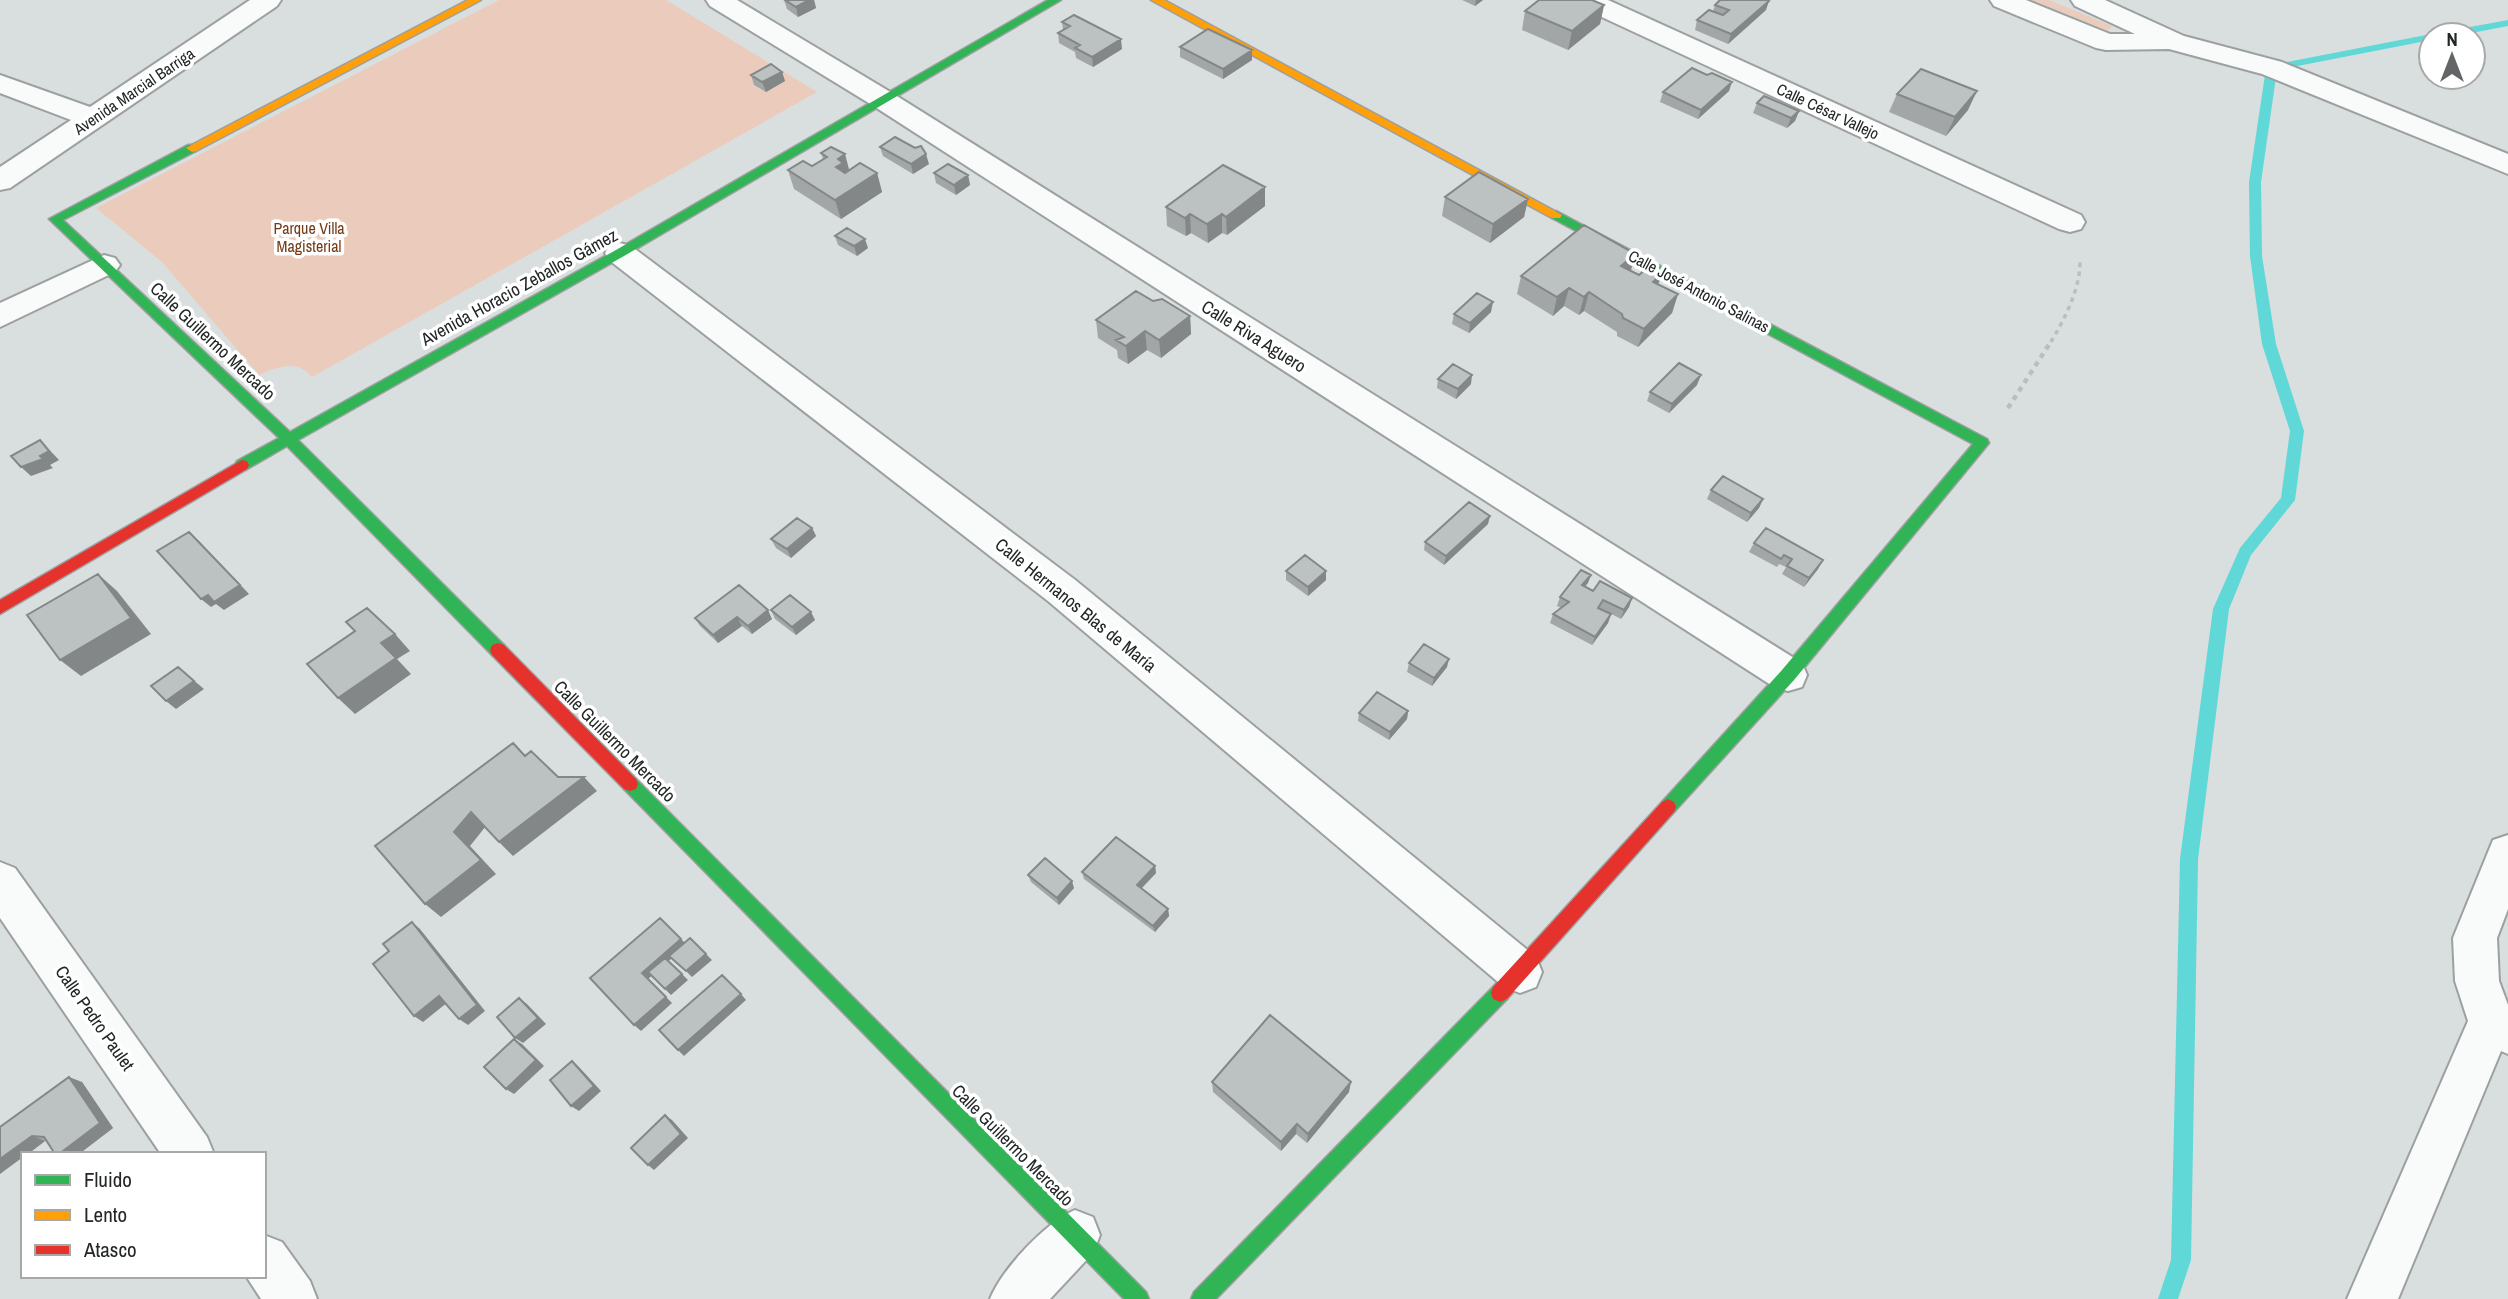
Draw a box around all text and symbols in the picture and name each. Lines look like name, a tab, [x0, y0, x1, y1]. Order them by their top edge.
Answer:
north arrow	[2417, 21, 2487, 91]
text: N	[2446, 26, 2458, 52]
street label: Avenida Marcial Barriga	[68, 42, 199, 140]
street label: Calle César Vallejo	[1773, 78, 1883, 144]
park label: Parque Villa Magisterial	[273, 217, 345, 257]
street label: Avenida Horacio Zeballos Gámez	[415, 222, 622, 352]
street label: Calle José Antonio Salinas	[1625, 244, 1773, 338]
street label: Calle Guillermo Mercado	[145, 276, 281, 406]
street label: Calle Riva Aguero	[1197, 294, 1311, 378]
street label: Calle Hermanos Blas de María	[990, 532, 1162, 678]
street label: Calle Guillermo Mercado	[548, 674, 682, 808]
street label: Calle Pedro Paulet	[49, 960, 141, 1076]
street label: Calle Guillermo Mercado	[946, 1078, 1080, 1212]
legend	[21, 1152, 266, 1278]
text: Fluido	[84, 1165, 132, 1194]
text: Lento	[84, 1200, 127, 1229]
text: Atasco	[83, 1235, 137, 1264]

